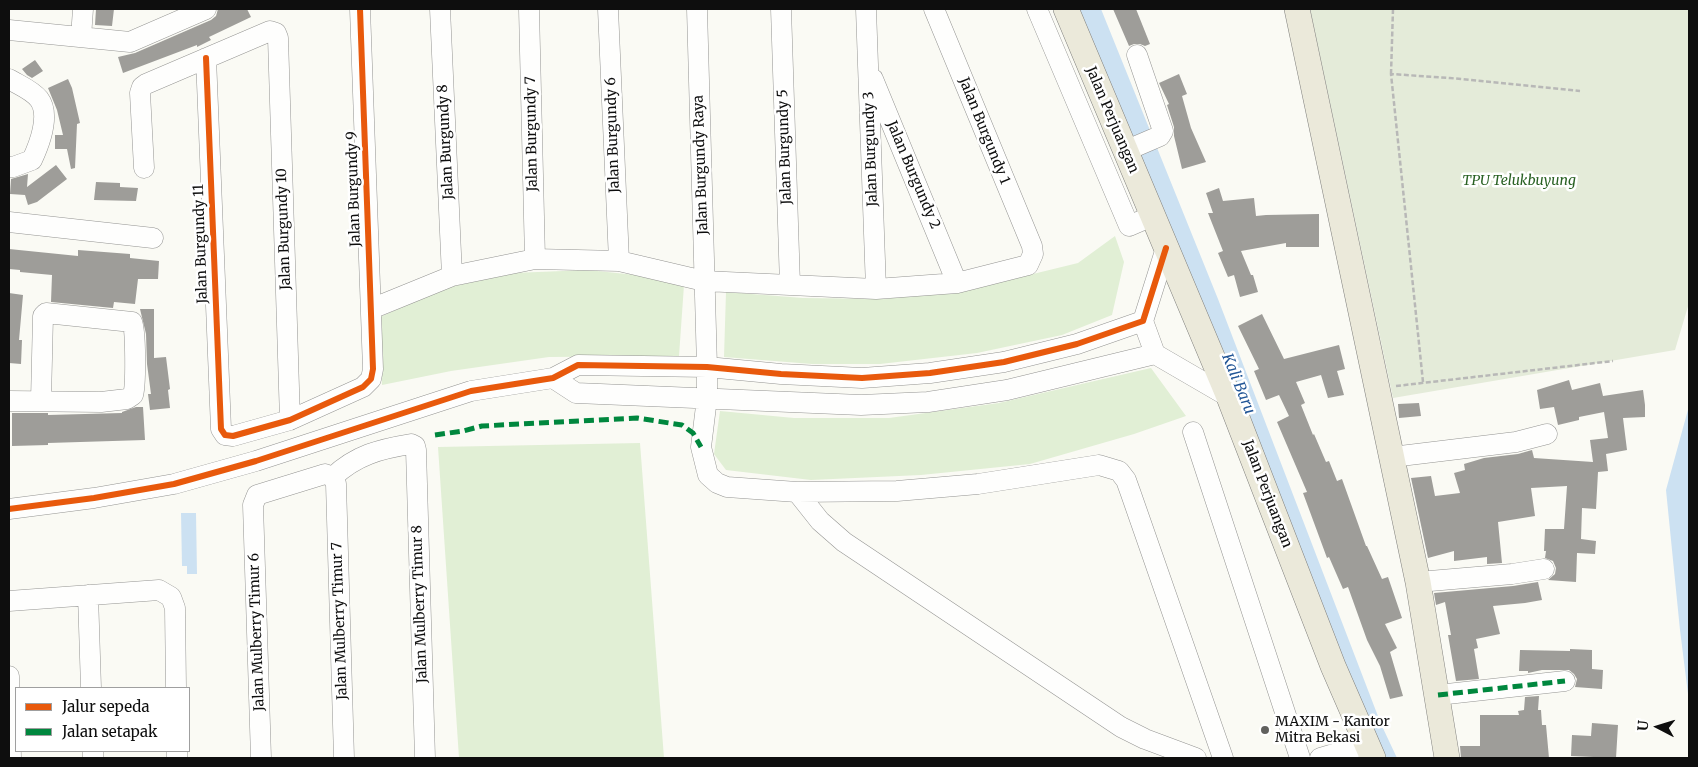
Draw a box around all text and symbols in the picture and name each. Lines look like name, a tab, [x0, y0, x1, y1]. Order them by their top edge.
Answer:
street label: Jalan Perjuangan	[1082, 64, 1142, 176]
street label: Jalan Burgundy 1	[955, 75, 1013, 187]
street label: Jalan Burgundy 7	[523, 76, 541, 192]
street label: Jalan Burgundy 6	[603, 77, 623, 193]
street label: Jalan Burgundy 8	[435, 84, 457, 200]
street label: Jalan Burgundy 5	[775, 89, 795, 205]
street label: Jalan Burgundy 3	[861, 91, 881, 207]
street label: Jalan Burgundy Raya	[690, 95, 712, 235]
street label: Jalan Burgundy 2	[883, 119, 943, 231]
street label: Jalan Burgundy 9	[344, 131, 364, 247]
street label: Jalan Burgundy 10	[273, 168, 295, 290]
park label: TPU Telukbuyung	[1462, 173, 1576, 189]
street label: Jalan Burgundy 11	[191, 184, 211, 304]
water label: Kali Baru	[1218, 351, 1258, 417]
street label: Jalan Perjuangan	[1239, 438, 1295, 550]
street label: Jalan Mulberry Timur 8	[409, 525, 431, 683]
street label: Jalan Mulberry Timur 7	[329, 542, 351, 700]
street label: Jalan Mulberry Timur 6	[246, 553, 268, 711]
legend	[15, 687, 190, 752]
text: Jalur sepeda	[62, 697, 149, 716]
north arrow	[1633, 702, 1683, 752]
place label: MAXIM - Kantor Mitra Bekasi	[1275, 714, 1390, 746]
text: U	[1634, 720, 1652, 732]
text: Jalan setapak	[62, 722, 157, 741]
marker: MAXIM - Kantor Mitra Bekasi	[1259, 724, 1271, 736]

